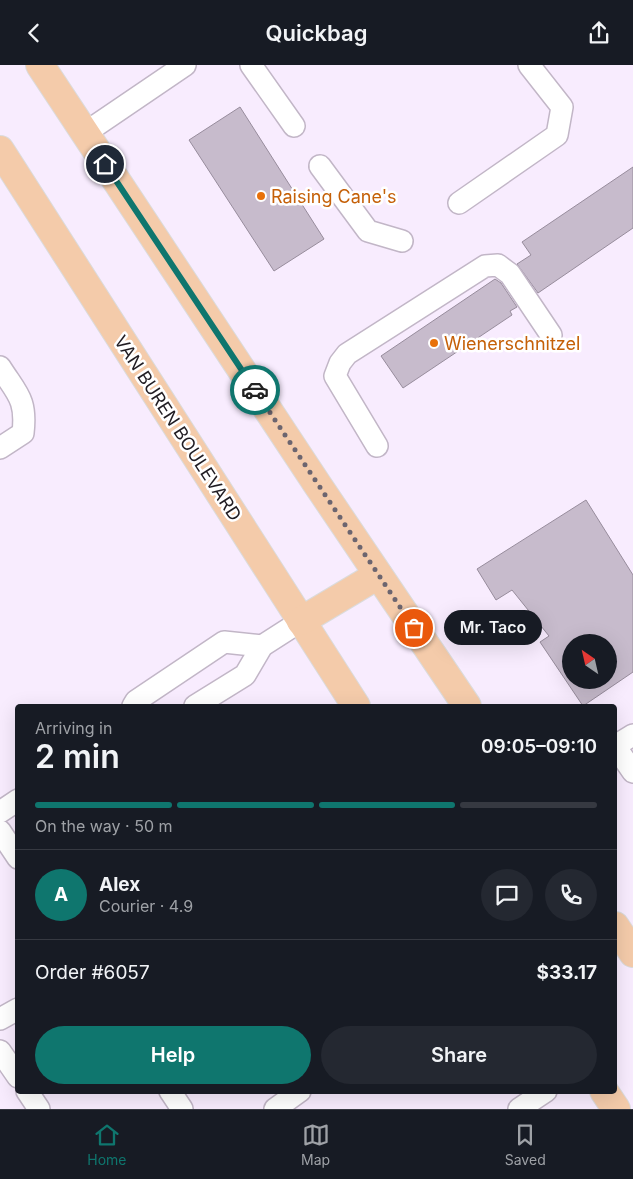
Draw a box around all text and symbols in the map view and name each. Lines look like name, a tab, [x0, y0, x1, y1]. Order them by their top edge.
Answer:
icon: back	[20, 19, 48, 47]
icon: share	[585, 19, 613, 47]
text: Quickbag	[266, 20, 367, 46]
pin	[84, 143, 126, 185]
icon: home	[91, 150, 119, 178]
place label: Raising Cane's	[271, 186, 397, 207]
marker: Raising Cane's	[255, 190, 267, 202]
street label: VAN BUREN BOULEVARD	[110, 331, 246, 525]
place label: Wienerschnitzel	[444, 333, 580, 354]
marker: Wienerschnitzel	[428, 337, 440, 349]
courier	[230, 365, 280, 415]
icon: car	[241, 376, 269, 404]
pin	[393, 607, 435, 649]
callout: Mr. Taco	[444, 611, 542, 645]
icon: bag	[400, 614, 428, 642]
text: Mr. Taco	[460, 617, 526, 637]
north arrow	[562, 634, 618, 689]
map controls	[562, 634, 617, 689]
text: Arriving in	[35, 718, 112, 738]
text: 09:05–09:10	[481, 735, 597, 758]
text: 2 min	[35, 737, 120, 776]
text: On the way · 50 m	[35, 816, 173, 836]
button: chat	[481, 869, 533, 921]
button: phone	[545, 869, 597, 921]
text: Alex	[99, 873, 140, 896]
text: A	[54, 883, 68, 906]
text: Courier · 4.9	[99, 896, 193, 916]
text: Order #6057	[35, 961, 150, 984]
text: $33.17	[537, 961, 597, 984]
button: Help	[35, 1026, 311, 1084]
button: Share	[321, 1026, 597, 1084]
tab: Home	[87, 1121, 127, 1168]
tab: Map	[301, 1121, 330, 1168]
tab: Saved	[505, 1121, 546, 1168]

